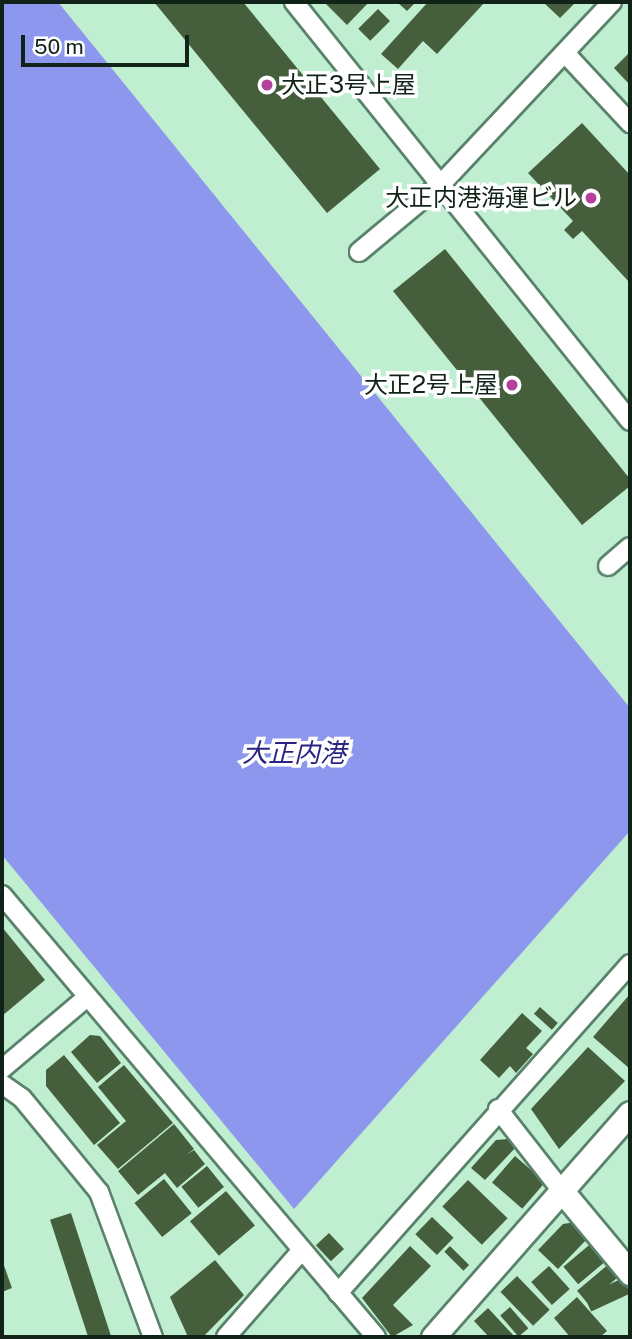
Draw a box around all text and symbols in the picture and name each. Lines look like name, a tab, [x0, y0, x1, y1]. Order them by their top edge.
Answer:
scale bar	[24, 21, 192, 65]
text: 50 m	[34, 34, 84, 59]
place label: 大正3号上屋	[281, 71, 416, 99]
marker: 大正3号上屋	[259, 77, 275, 93]
place label: 大正内港海運ビル	[385, 184, 577, 212]
marker: 大正内港海運ビル	[583, 190, 599, 206]
place label: 大正2号上屋	[364, 371, 498, 399]
marker: 大正2号上屋	[504, 377, 520, 393]
water label: 大正内港	[242, 737, 346, 769]

